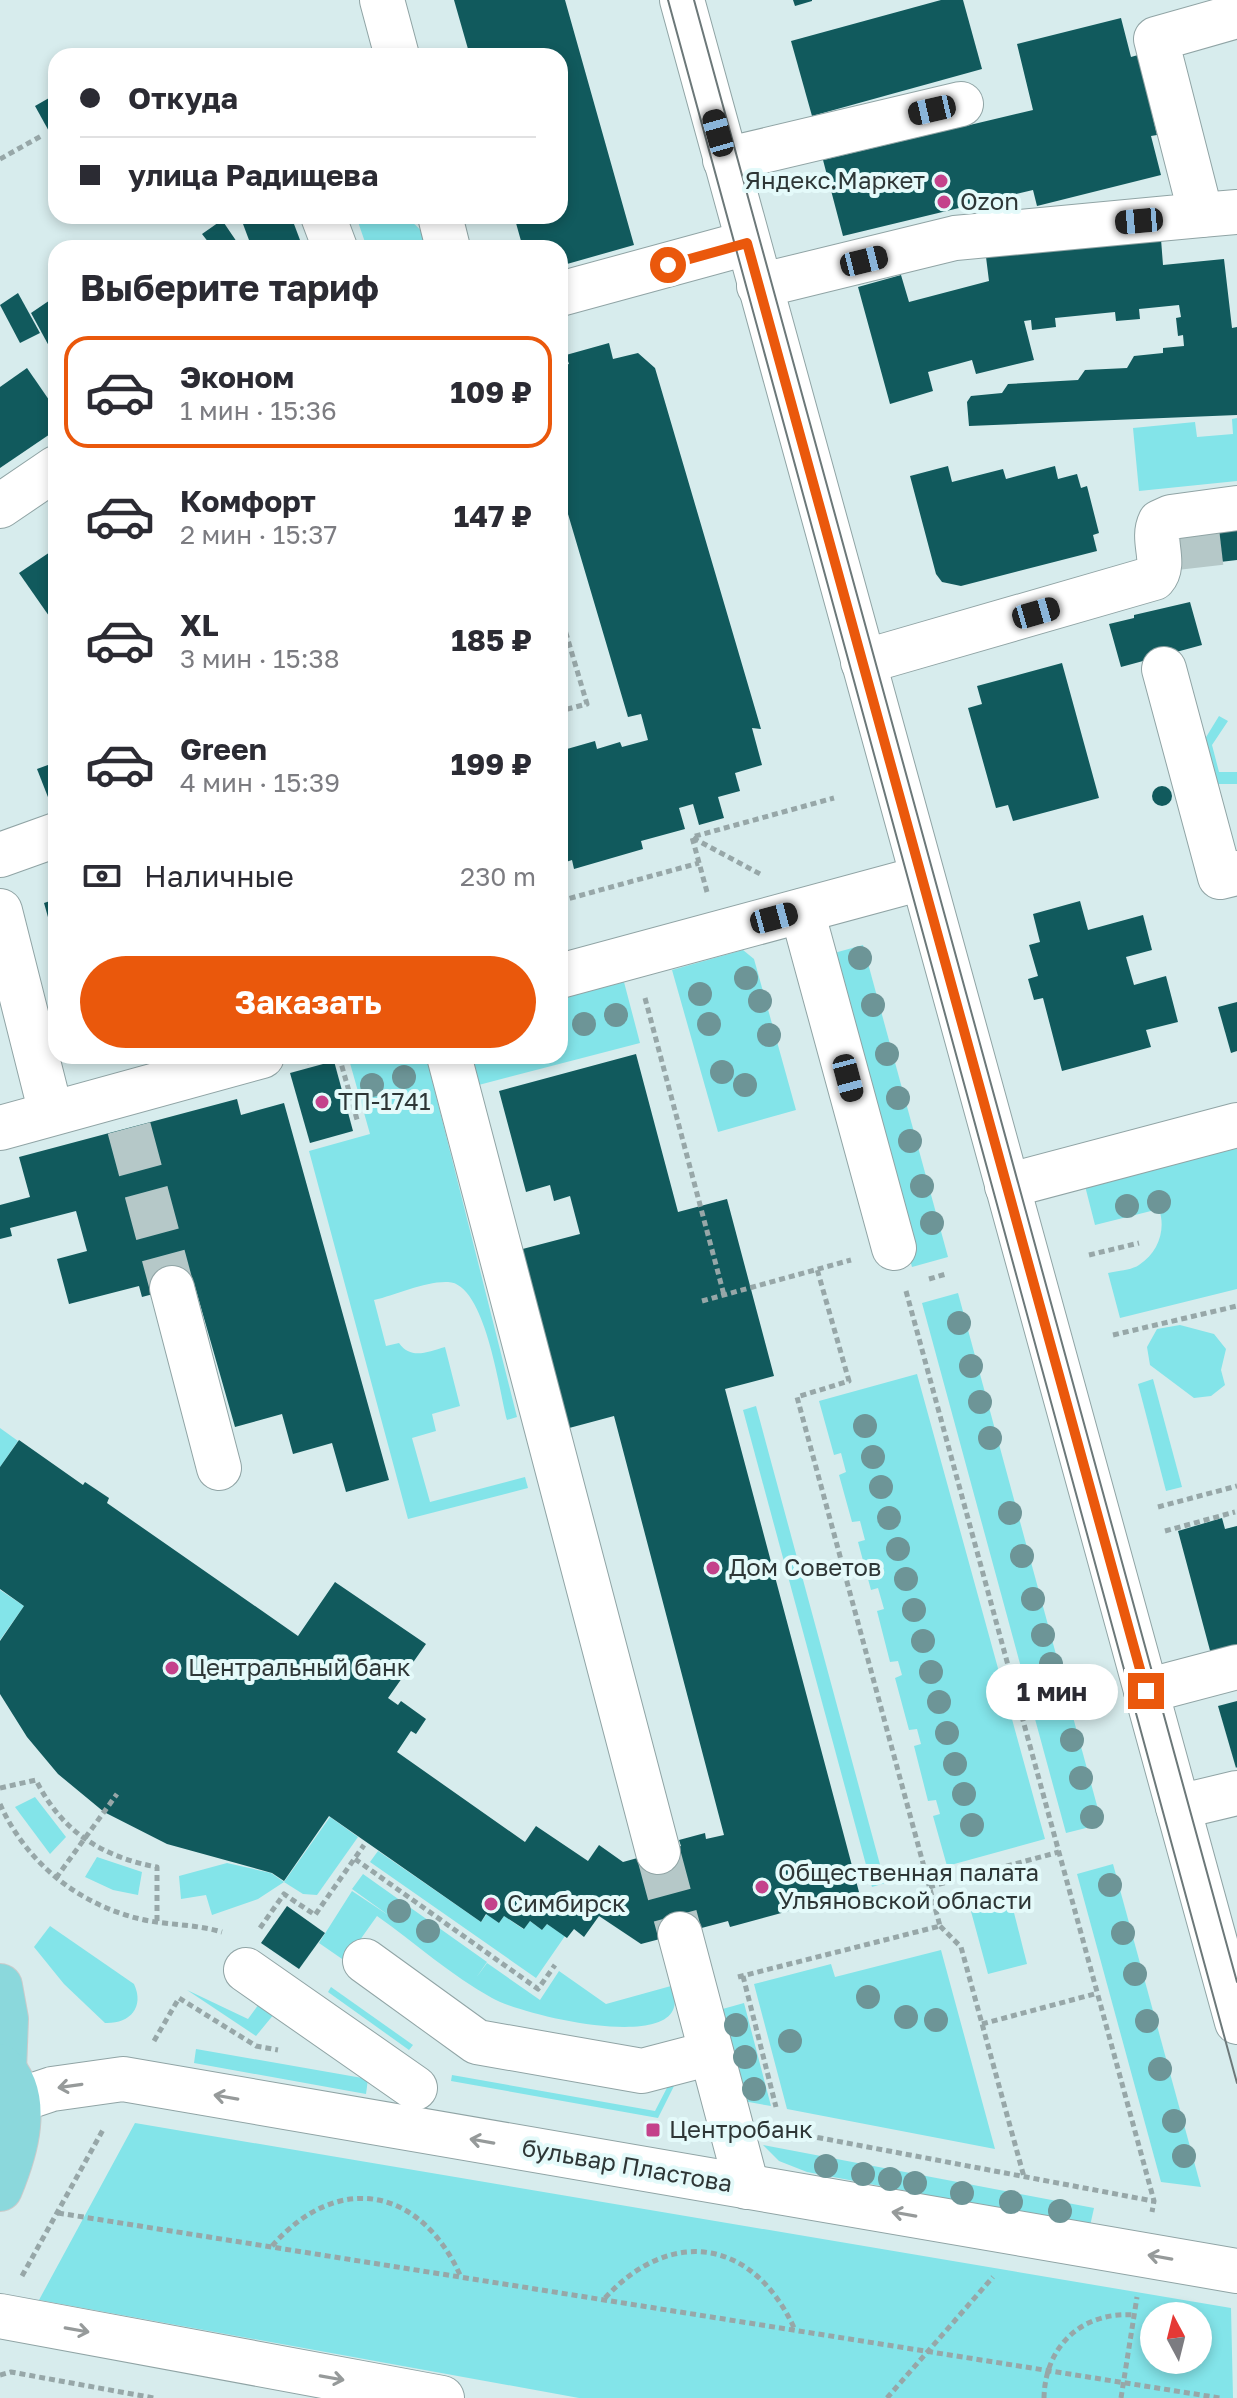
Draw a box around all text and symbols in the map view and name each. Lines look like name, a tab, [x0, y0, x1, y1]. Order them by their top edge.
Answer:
text: Откуда	[128, 80, 238, 116]
car	[906, 93, 958, 127]
car	[700, 107, 736, 159]
text: улица Радищева	[128, 157, 378, 193]
place label: Яндекс.Маркет	[745, 165, 925, 194]
marker: Яндекс.Маркет	[932, 172, 950, 190]
place label: Ozon	[960, 186, 1019, 215]
marker: Ozon	[935, 193, 953, 211]
car	[1114, 207, 1164, 235]
car	[838, 244, 890, 278]
route start	[650, 247, 686, 283]
text: Выберите тариф	[80, 266, 379, 309]
icon: car	[84, 356, 156, 428]
text: Эконом	[180, 359, 294, 395]
text: 109 ₽	[450, 374, 532, 410]
text: 1 мин · 15:36	[180, 395, 337, 426]
icon: car	[84, 480, 156, 552]
text: Комфорт	[180, 483, 316, 519]
text: 147 ₽	[454, 498, 532, 534]
text: 2 мин · 15:37	[180, 519, 337, 550]
car	[1010, 595, 1062, 631]
icon: car	[84, 604, 156, 676]
text: XL	[180, 607, 219, 643]
text: 185 ₽	[451, 622, 532, 658]
text: 3 мин · 15:38	[180, 643, 340, 674]
icon: car	[84, 728, 156, 800]
text: Green	[180, 731, 267, 767]
text: 199 ₽	[451, 746, 532, 782]
text: 4 мин · 15:39	[180, 767, 340, 798]
icon: cash	[80, 854, 124, 898]
text: Наличные	[144, 858, 294, 894]
text: 230 m	[460, 861, 536, 892]
car	[748, 900, 800, 936]
button: Заказать	[80, 956, 536, 1048]
car	[830, 1052, 866, 1104]
place label: ТП-1741	[338, 1086, 431, 1115]
marker: ТП-1741	[313, 1093, 331, 1111]
place label: Дом Советов	[729, 1552, 881, 1581]
marker: Дом Советов	[704, 1559, 722, 1577]
place label: Центральный банк	[188, 1652, 411, 1681]
marker: Центральный банк	[163, 1659, 181, 1677]
callout: 1 мин	[986, 1663, 1118, 1719]
route end	[1128, 1673, 1164, 1709]
text: 1 мин	[1017, 1676, 1087, 1707]
place label: Общественная палата Ульяновской области	[778, 1857, 1039, 1914]
marker: Общественная палата Ульяновской области	[753, 1878, 771, 1896]
place label: Симбирск	[507, 1888, 626, 1917]
marker: Симбирск	[482, 1895, 500, 1913]
one-way arrow	[58, 2079, 83, 2094]
one-way arrow	[214, 2089, 239, 2104]
place label: Центробанк	[669, 2114, 813, 2143]
marker: Центробанк	[644, 2121, 662, 2139]
street label: бульвар Пластова	[520, 2132, 735, 2197]
one-way arrow	[470, 2133, 495, 2148]
one-way arrow	[892, 2206, 917, 2221]
one-way arrow	[1148, 2249, 1173, 2264]
north arrow	[1140, 2302, 1212, 2374]
map controls	[1140, 2302, 1212, 2374]
one-way arrow	[63, 2324, 89, 2339]
one-way arrow	[319, 2371, 345, 2386]

